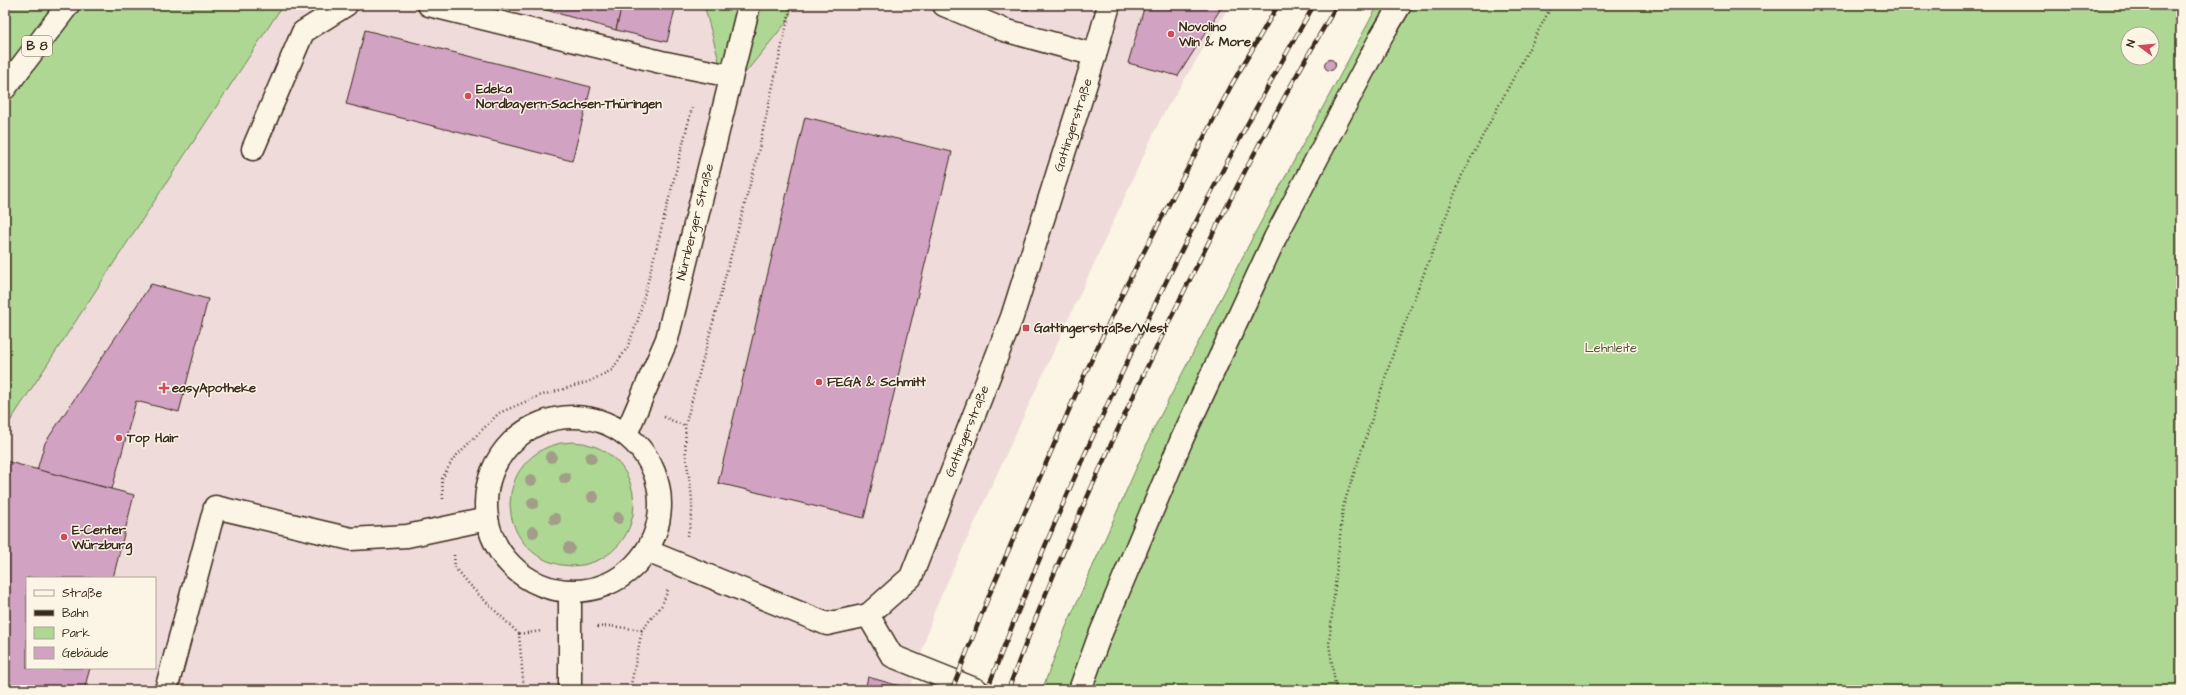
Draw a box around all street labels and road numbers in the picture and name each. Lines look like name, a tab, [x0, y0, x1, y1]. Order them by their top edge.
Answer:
road number: B 8	[22, 36, 52, 56]
street label: Gattingerstraße	[1049, 76, 1098, 174]
street label: Nürnberger Straße	[672, 162, 719, 283]
street label: Gattingerstraße	[940, 382, 995, 480]

